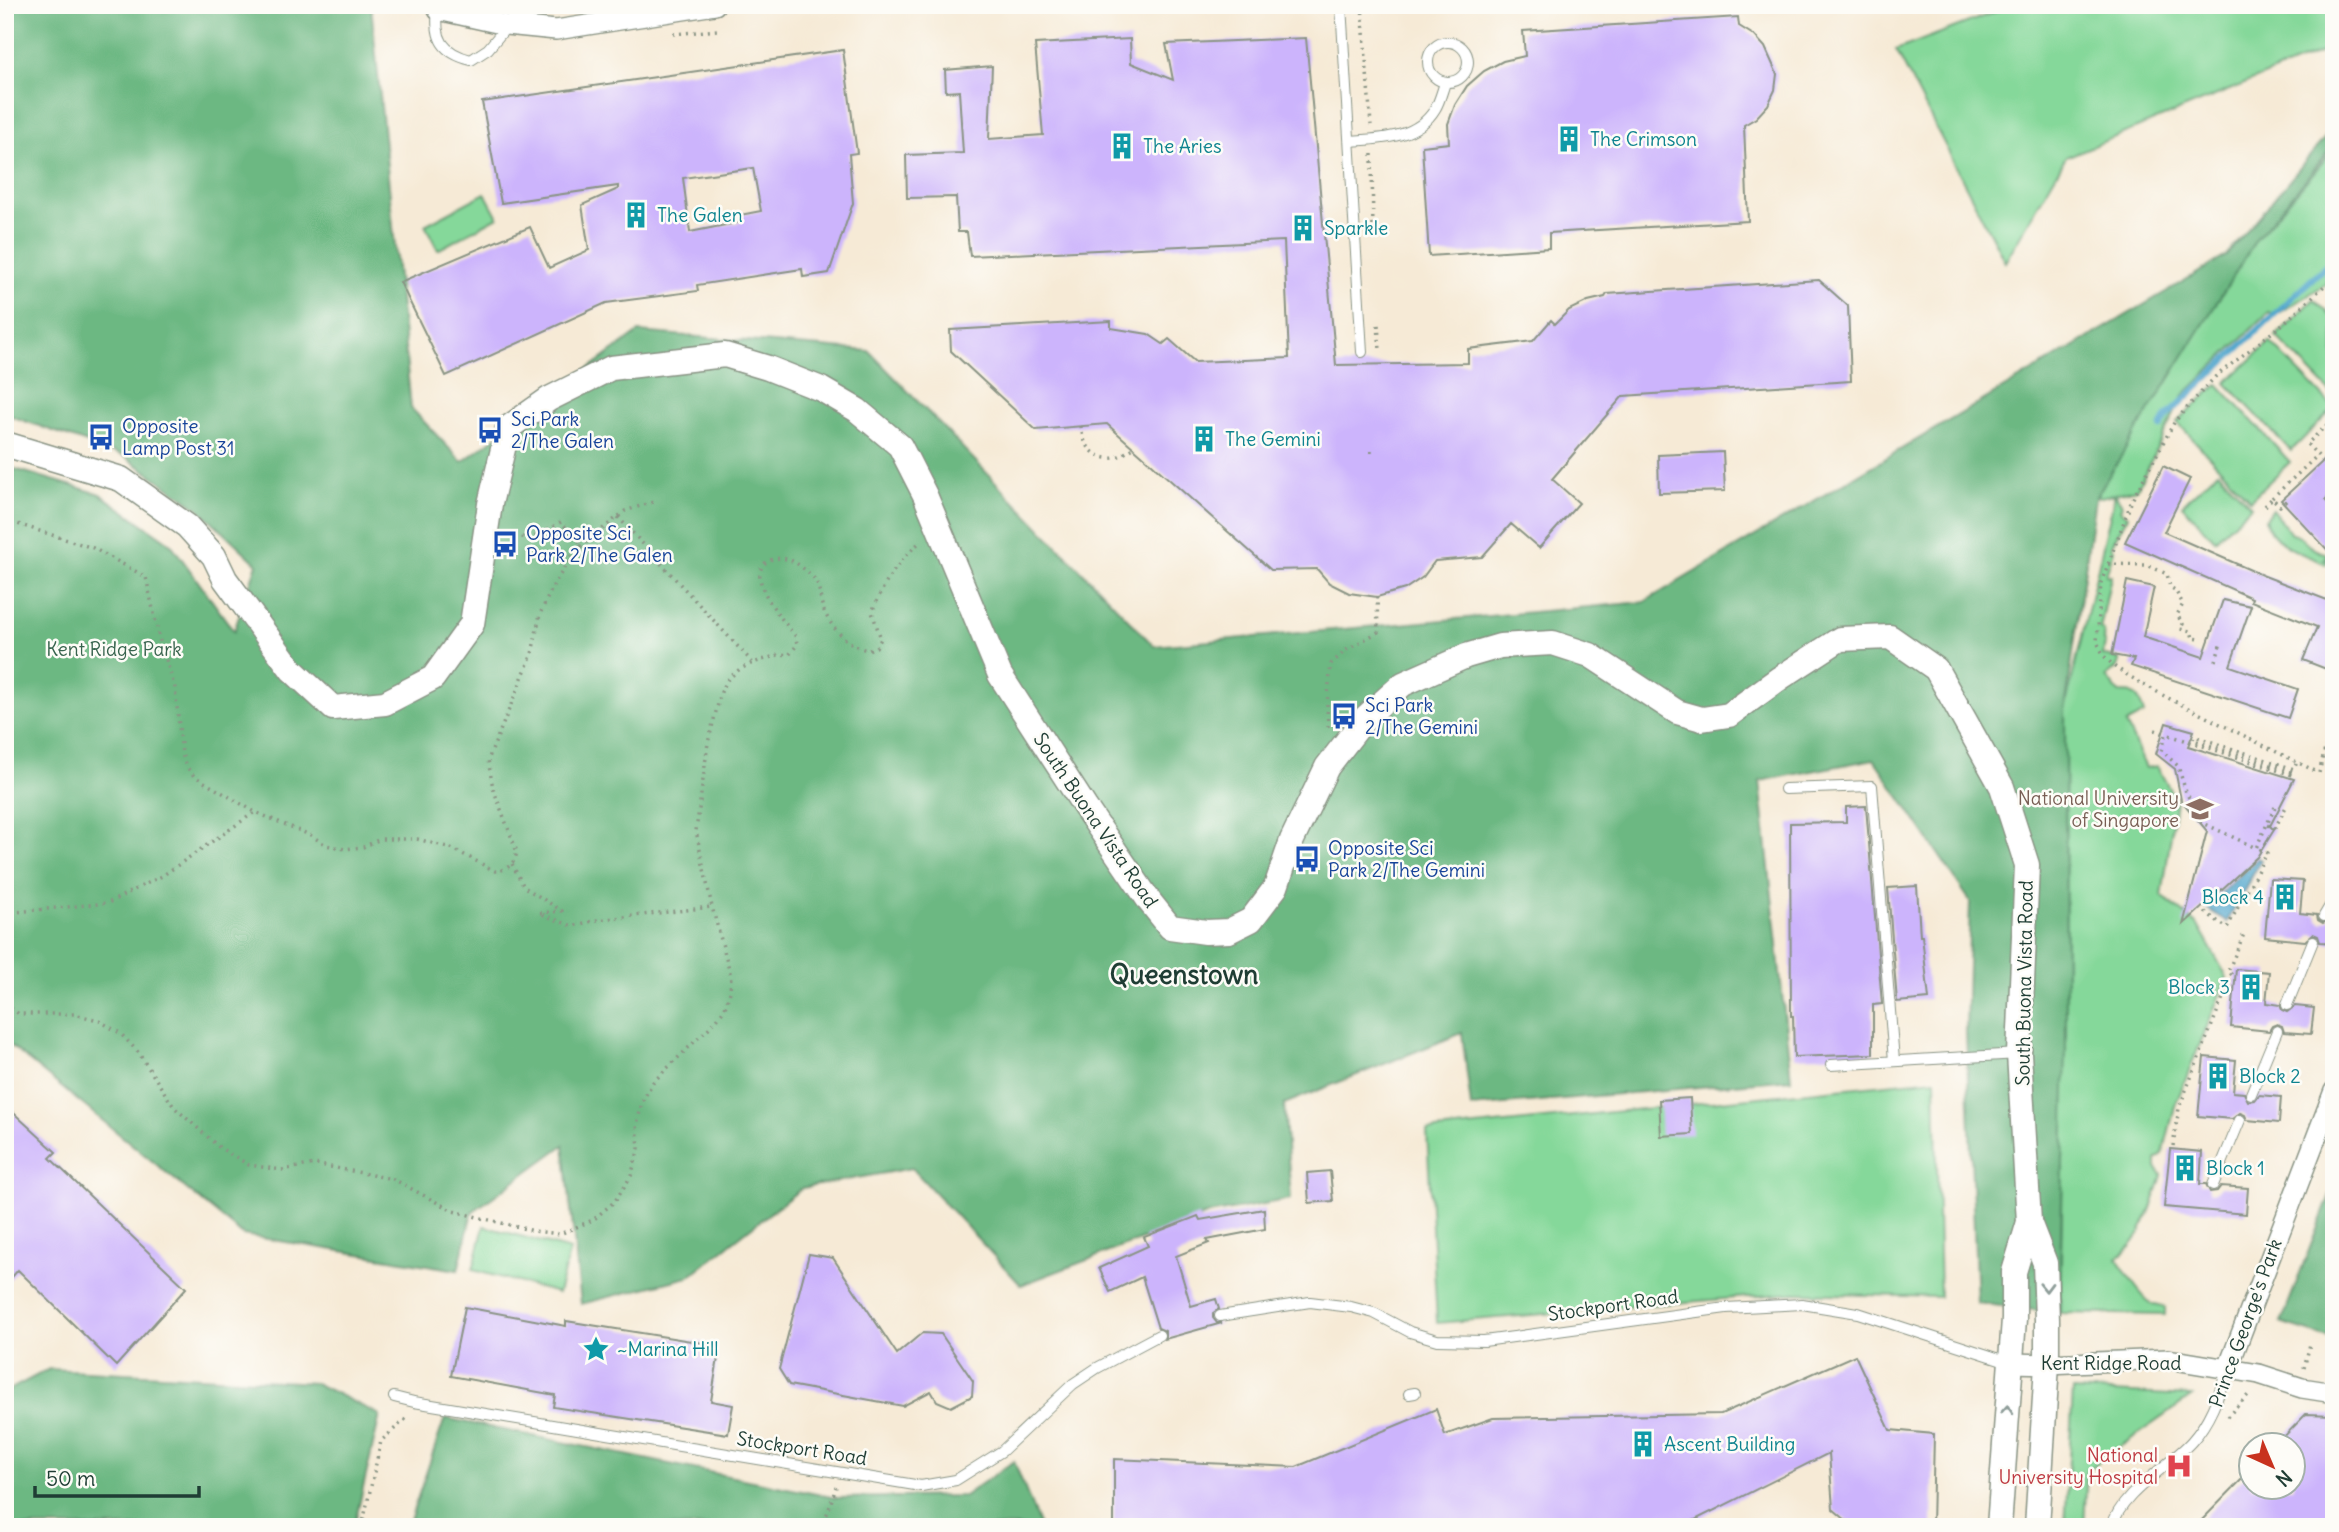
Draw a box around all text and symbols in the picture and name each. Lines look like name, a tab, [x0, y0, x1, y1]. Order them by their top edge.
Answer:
building icon: The Crimson	[1554, 124, 1584, 154]
place label: The Crimson	[1590, 127, 1697, 151]
building icon: The Aries	[1107, 131, 1137, 161]
place label: The Aries	[1143, 134, 1222, 158]
building icon: The Galen	[621, 200, 651, 230]
place label: The Galen	[657, 203, 743, 227]
building icon: Sparkle	[1288, 213, 1318, 243]
place label: Sparkle	[1324, 216, 1388, 240]
place label: Sci Park 2/The Galen	[511, 407, 614, 453]
place label: Opposite Lamp Post 31	[122, 414, 234, 460]
bus stop icon: Sci Park 2/The Galen	[475, 415, 505, 445]
bus stop icon: Opposite Lamp Post 31	[86, 422, 116, 452]
building icon: The Gemini	[1189, 424, 1219, 454]
place label: The Gemini	[1225, 427, 1321, 451]
place label: Opposite Sci Park 2/The Galen	[526, 521, 673, 567]
bus stop icon: Opposite Sci Park 2/The Galen	[490, 529, 520, 559]
park label: Kent Ridge Park	[46, 637, 182, 661]
place label: Sci Park 2/The Gemini	[1365, 693, 1478, 739]
bus stop icon: Sci Park 2/The Gemini	[1329, 701, 1359, 731]
street label: South Buona Vista Road	[1029, 728, 1163, 912]
place label: National University of Singapore	[2018, 786, 2179, 832]
school or university icon: National University of Singapore	[2185, 794, 2215, 824]
place label: Opposite Sci Park 2/The Gemini	[1328, 836, 1485, 882]
bus stop icon: Opposite Sci Park 2/The Gemini	[1292, 844, 1322, 874]
street label: South Buona Vista Road	[2010, 880, 2038, 1086]
building icon: Block 4	[2270, 882, 2300, 912]
place label: Block 4	[2202, 885, 2264, 909]
district label: Queenstown	[1110, 958, 1258, 991]
building icon: Block 3	[2236, 972, 2266, 1002]
place label: Block 3	[2168, 975, 2230, 999]
building icon: Block 2	[2203, 1061, 2233, 1091]
place label: Block 2	[2239, 1064, 2301, 1088]
building icon: Block 1	[2170, 1153, 2200, 1183]
place label: Block 1	[2206, 1156, 2265, 1180]
street label: Prince George's Park	[2203, 1235, 2287, 1411]
one-way arrow	[2038, 1282, 2054, 1293]
street label: Stockport Road	[1546, 1284, 1680, 1326]
place icon: ~Marina Hill	[581, 1334, 611, 1364]
place label: ~Marina Hill	[617, 1337, 718, 1361]
street label: Kent Ridge Road	[2041, 1351, 2181, 1375]
one-way arrow	[1999, 1404, 2014, 1415]
street label: Stockport Road	[735, 1426, 869, 1470]
building icon: Ascent Building	[1628, 1429, 1658, 1459]
north arrow	[2238, 1430, 2308, 1500]
place label: Ascent Building	[1664, 1432, 1795, 1456]
place label: National University Hospital	[1999, 1443, 2158, 1489]
hospital icon: National University Hospital	[2164, 1451, 2194, 1481]
scale bar	[35, 1455, 200, 1499]
text: 50 m	[46, 1465, 95, 1492]
text: N	[2271, 1465, 2297, 1491]

